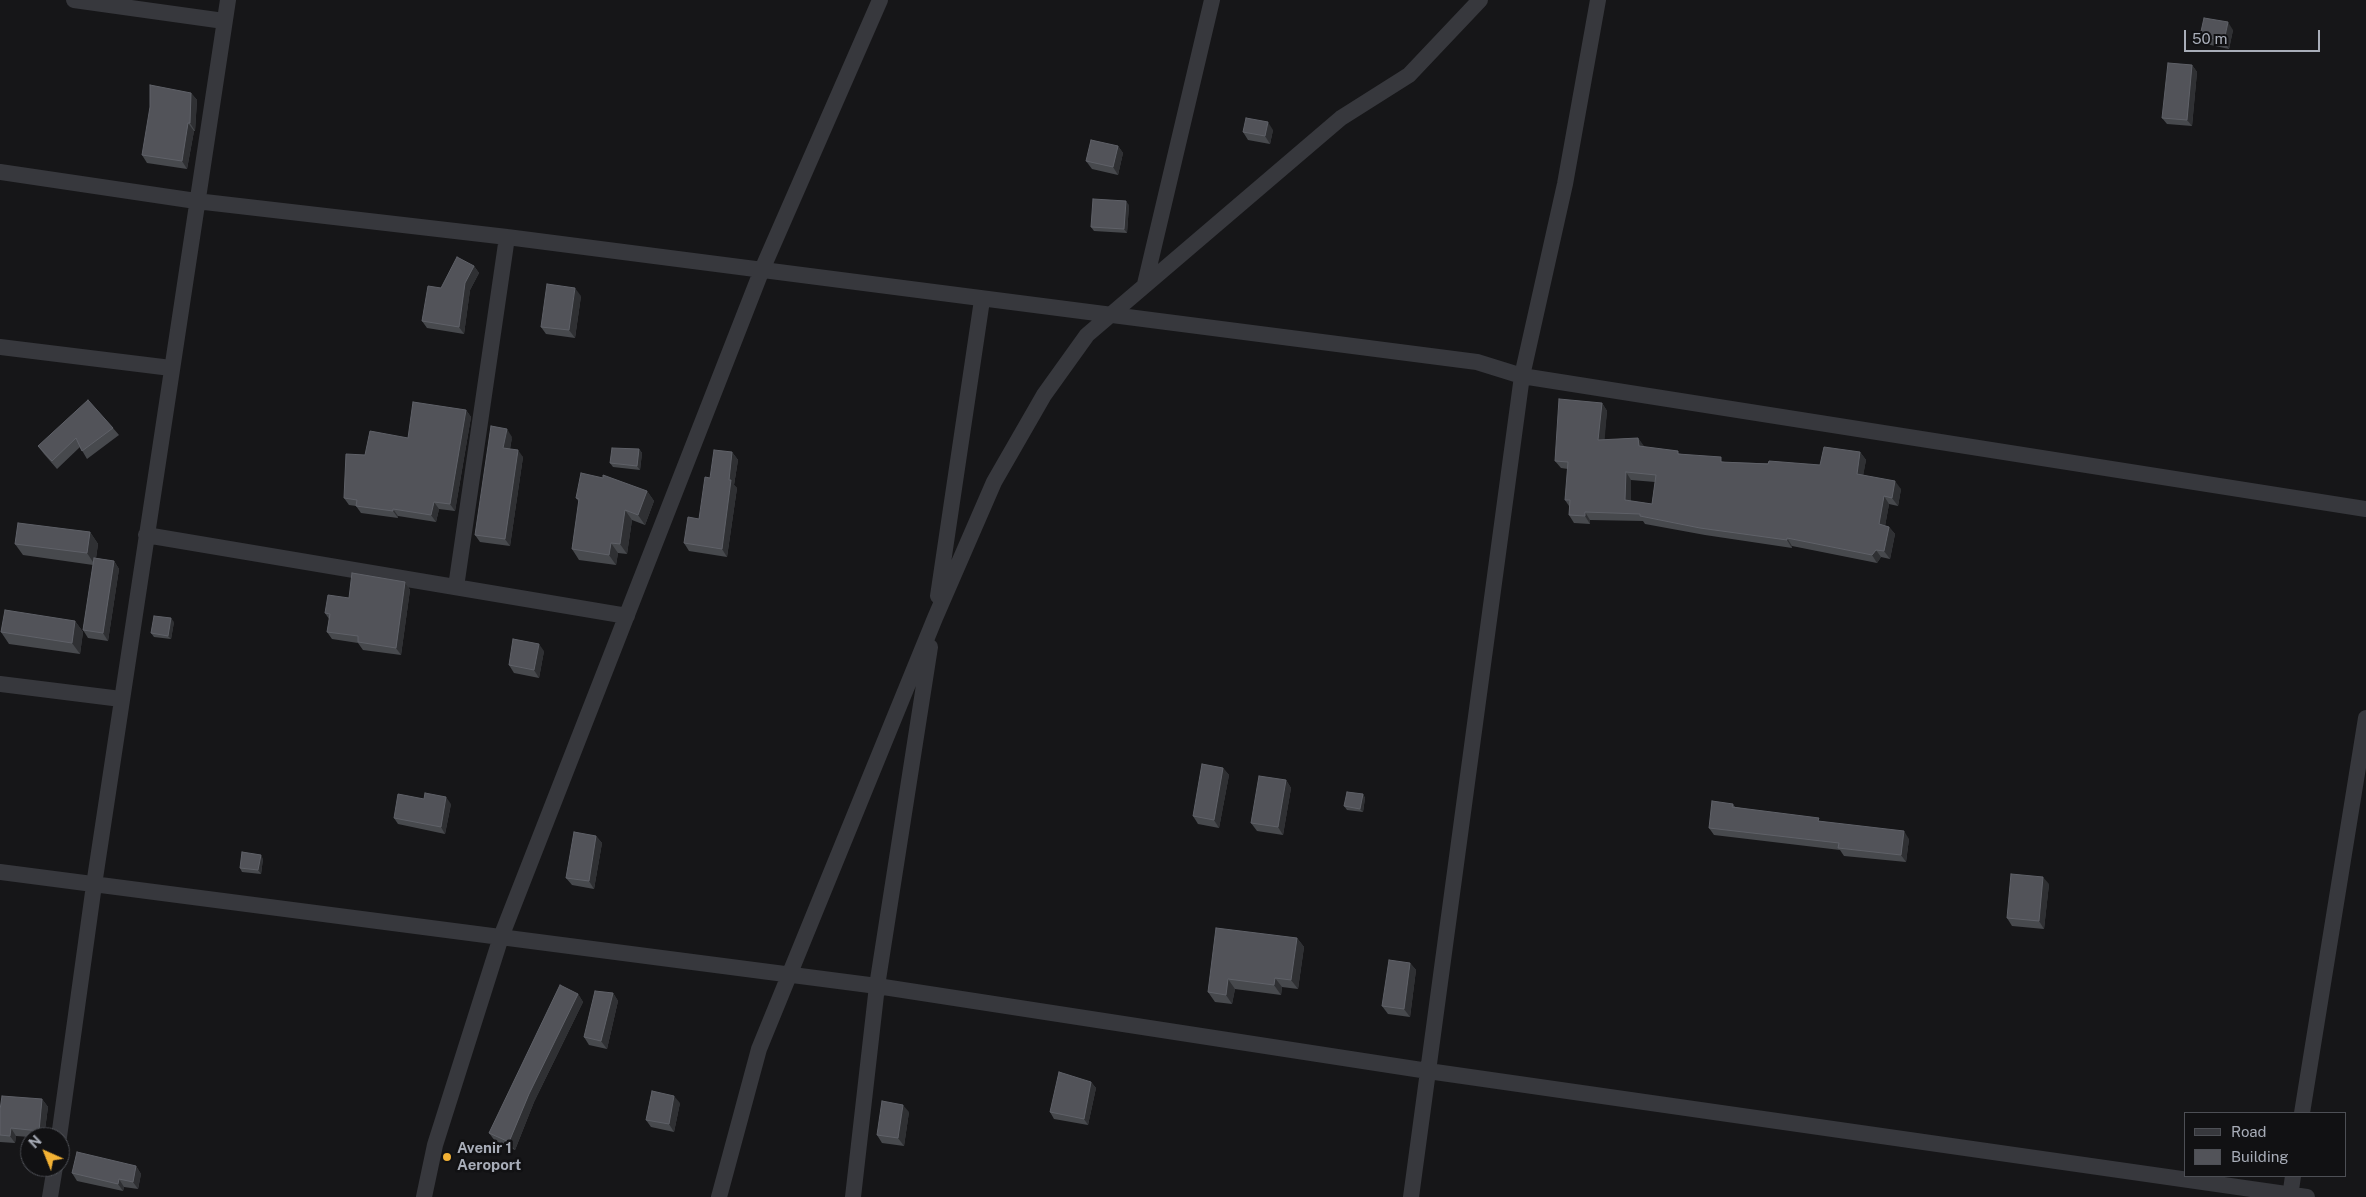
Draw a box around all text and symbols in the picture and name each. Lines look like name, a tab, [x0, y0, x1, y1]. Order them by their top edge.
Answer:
scale bar	[2186, 20, 2322, 52]
text: 50 m	[2192, 30, 2227, 47]
legend	[2184, 1112, 2346, 1177]
text: Road	[2231, 1123, 2267, 1140]
north arrow	[20, 1127, 70, 1177]
text: N	[26, 1132, 45, 1151]
place label: Avenir 1 Aeroport	[457, 1139, 521, 1174]
text: Building	[2231, 1148, 2289, 1165]
marker: Avenir 1 Aeroport	[441, 1151, 453, 1163]

